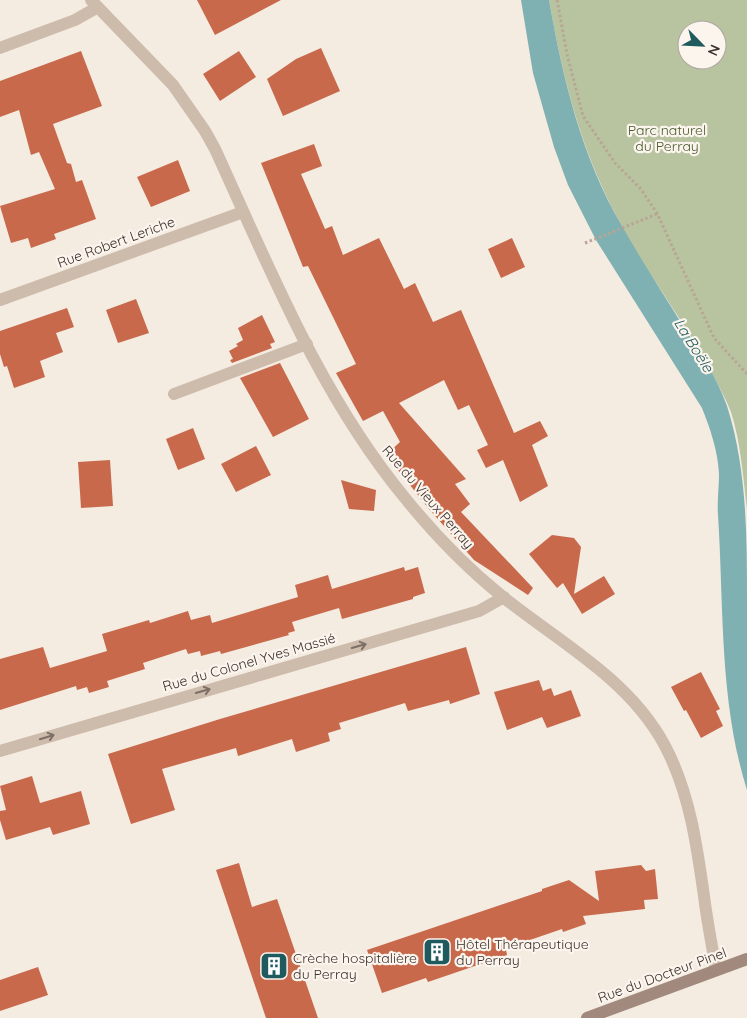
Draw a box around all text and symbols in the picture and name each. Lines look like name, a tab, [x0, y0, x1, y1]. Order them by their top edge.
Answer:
north arrow	[677, 20, 727, 70]
text: N	[704, 42, 724, 59]
park label: Parc naturel du Perray	[628, 121, 706, 155]
street label: Rue Robert Leriche	[55, 212, 177, 272]
water label: La Boële	[670, 314, 718, 376]
street label: Rue du Vieux Perray	[378, 442, 478, 552]
street label: Rue du Colonel Yves Massié	[160, 629, 338, 695]
one-way arrow	[350, 640, 366, 650]
one-way arrow	[194, 686, 210, 696]
one-way arrow	[38, 732, 54, 742]
place label: Hôtel Thérapeutique du Perray	[456, 935, 589, 969]
building icon: Hôtel Thérapeutique du Perray	[422, 937, 452, 967]
street label: Rue du Docteur Pinel	[595, 943, 729, 1007]
place label: Crèche hospitalière du Perray	[293, 949, 417, 983]
building icon: Crèche hospitalière du Perray	[259, 951, 289, 981]

